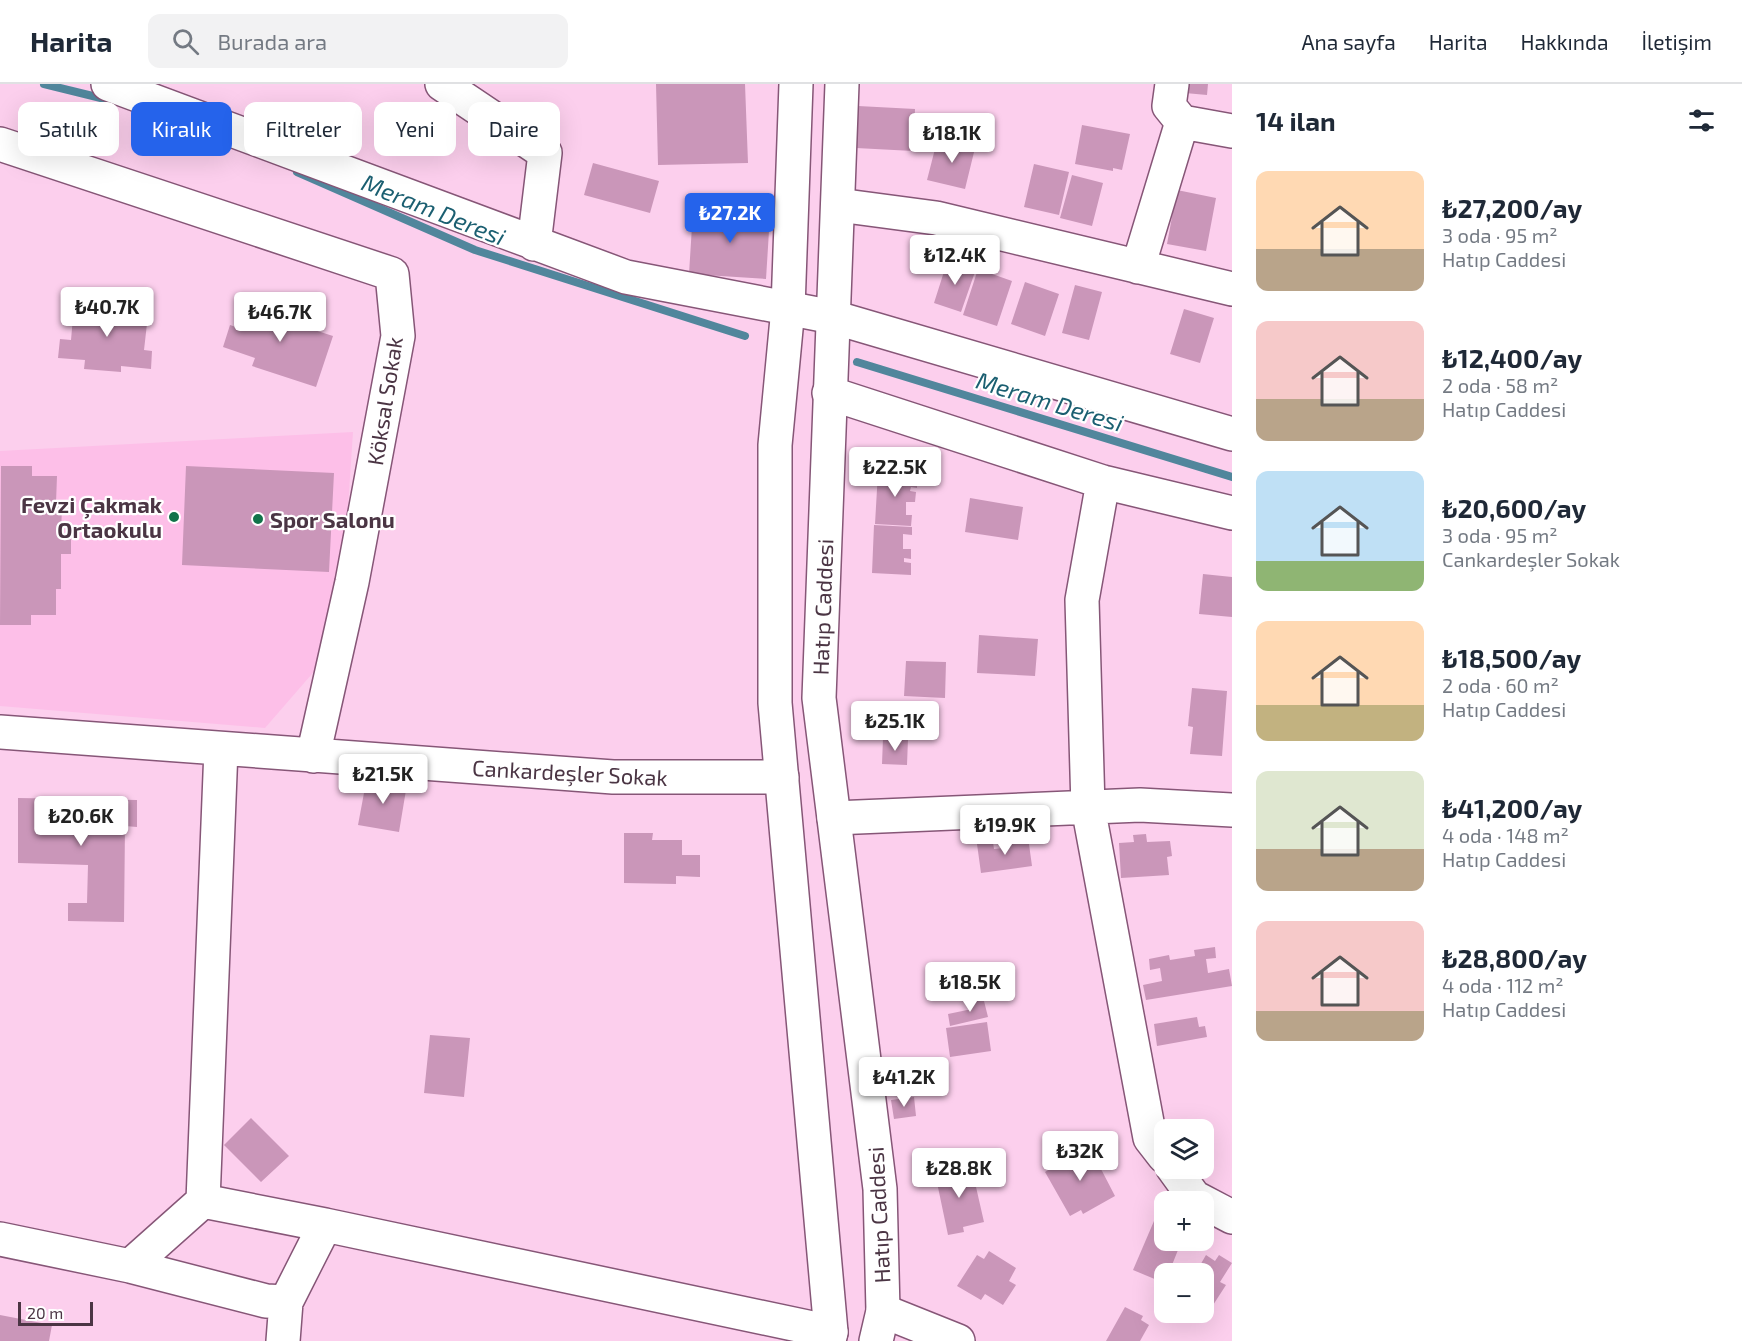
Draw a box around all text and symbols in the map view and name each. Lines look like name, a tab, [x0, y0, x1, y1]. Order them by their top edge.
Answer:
search box	[148, 14, 568, 68]
text: Harita	[30, 24, 112, 58]
icon: search	[169, 25, 202, 58]
text: Burada ara	[217, 28, 327, 54]
text: Ana sayfa	[1301, 29, 1396, 54]
text: Harita	[1429, 29, 1488, 54]
text: Hakkında	[1521, 29, 1608, 54]
text: İletişim	[1641, 29, 1712, 54]
chip: Satılık	[18, 102, 119, 156]
chip: Kiralık	[131, 102, 232, 156]
chip: Filtreler	[244, 102, 362, 156]
chip: Yeni	[374, 102, 456, 156]
chip: Daire	[468, 102, 560, 156]
icon: filters	[1685, 104, 1718, 137]
text: 14 ilan	[1256, 105, 1336, 136]
pin: ₺18.1K	[903, 113, 1001, 164]
text: ₺18.1K	[923, 120, 981, 144]
water label: Meram Deresi	[358, 167, 510, 251]
text: ₺27,200/ay	[1442, 192, 1582, 223]
pin: ₺27.2K	[681, 193, 779, 244]
icon: home	[1304, 195, 1376, 267]
text: ₺27.2K	[699, 200, 761, 224]
text: 3 oda · 95 m²	[1442, 223, 1557, 247]
pin: ₺12.4K	[906, 235, 1004, 286]
text: ₺12.4K	[924, 242, 986, 266]
text: Hatıp Caddesi	[1442, 247, 1566, 271]
pin: ₺40.7K	[58, 287, 156, 338]
pin: ₺46.7K	[231, 292, 329, 343]
text: ₺40.7K	[75, 294, 139, 318]
text: ₺46.7K	[248, 299, 312, 323]
street label: Köksal Sokak	[361, 335, 407, 467]
text: ₺12,400/ay	[1442, 342, 1582, 373]
icon: home	[1304, 345, 1376, 417]
water label: Meram Deresi	[973, 365, 1127, 437]
text: 2 oda · 58 m²	[1442, 373, 1558, 397]
text: Hatıp Caddesi	[1442, 397, 1566, 421]
pin: ₺22.5K	[846, 447, 944, 498]
text: ₺22.5K	[863, 454, 927, 478]
place label: Fevzi Çakmak Ortaokulu	[21, 491, 163, 542]
text: ₺20,600/ay	[1442, 492, 1586, 523]
icon: home	[1304, 495, 1376, 567]
place label: Spor Salonu	[270, 506, 395, 532]
marker: Fevzi Çakmak Ortaokulu	[167, 510, 181, 524]
marker: Spor Salonu	[251, 512, 265, 526]
text: 3 oda · 95 m²	[1442, 523, 1557, 547]
street label: Hatıp Caddesi	[807, 538, 837, 676]
text: Cankardeşler Sokak	[1442, 547, 1620, 571]
text: ₺18,500/ay	[1442, 642, 1581, 673]
icon: home	[1304, 645, 1376, 717]
text: 2 oda · 60 m²	[1442, 673, 1559, 697]
text: Hatıp Caddesi	[1442, 697, 1566, 721]
pin: ₺25.1K	[846, 701, 944, 752]
text: ₺25.1K	[865, 708, 925, 732]
pin: ₺21.5K	[334, 754, 432, 805]
street label: Cankardeşler Sokak	[471, 754, 668, 792]
text: ₺21.5K	[353, 761, 413, 785]
text: ₺41,200/ay	[1442, 792, 1582, 823]
icon: home	[1304, 795, 1376, 867]
pin: ₺20.6K	[32, 796, 130, 847]
text: ₺20.6K	[48, 803, 114, 827]
pin: ₺19.9K	[956, 805, 1054, 856]
text: ₺19.9K	[974, 812, 1036, 836]
text: 4 oda · 148 m²	[1442, 823, 1569, 847]
text: Hatıp Caddesi	[1442, 847, 1566, 871]
text: ₺28,800/ay	[1442, 942, 1587, 973]
icon: home	[1304, 945, 1376, 1017]
pin: ₺18.5K	[921, 962, 1019, 1013]
text: ₺18.5K	[939, 969, 1001, 993]
text: 4 oda · 112 m²	[1442, 973, 1564, 997]
text: Hatıp Caddesi	[1442, 997, 1566, 1021]
pin: ₺41.2K	[855, 1057, 953, 1108]
text: ₺41.2K	[873, 1064, 935, 1088]
map controls	[1154, 1119, 1214, 1323]
button: layers	[1154, 1119, 1214, 1179]
pin: ₺32K	[1044, 1131, 1116, 1182]
text: ₺32K	[1056, 1138, 1104, 1162]
street label: Hatıp Caddesi	[861, 1146, 895, 1284]
pin: ₺28.8K	[910, 1148, 1008, 1199]
text: ₺28.8K	[926, 1155, 992, 1179]
button: +	[1154, 1191, 1214, 1251]
button: −	[1154, 1263, 1214, 1323]
scale bar	[18, 1299, 93, 1326]
text: 20 m	[27, 1303, 63, 1322]

